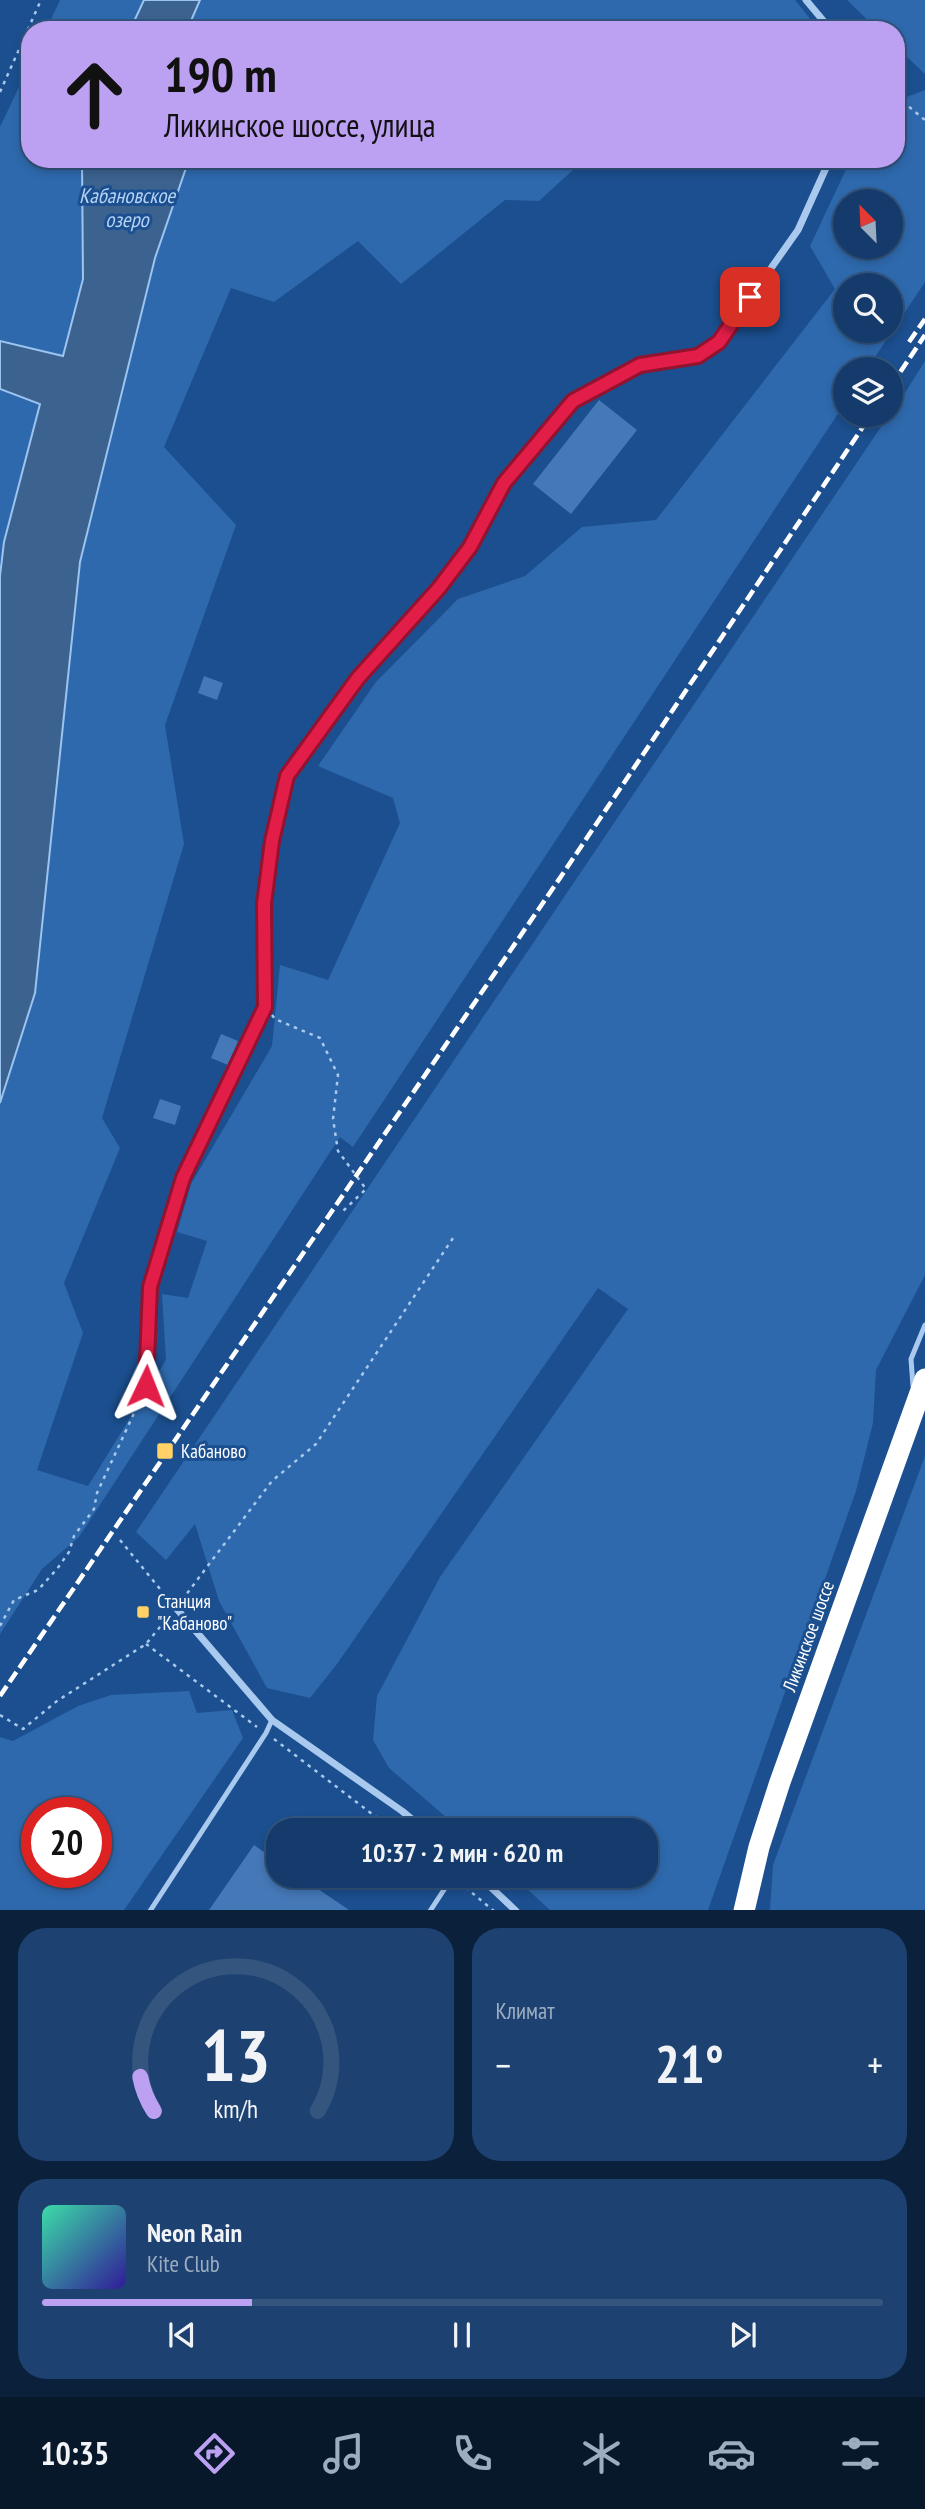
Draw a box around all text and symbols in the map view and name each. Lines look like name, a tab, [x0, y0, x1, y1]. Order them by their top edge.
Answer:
text: 190 m	[164, 42, 277, 106]
icon: ahead	[49, 49, 140, 140]
text: Ликинское шоссе, улица	[164, 104, 436, 146]
water label: Кабановское озеро	[79, 182, 176, 233]
north arrow	[833, 189, 903, 259]
map controls	[833, 189, 903, 427]
pin	[720, 267, 780, 327]
button: search	[833, 273, 903, 343]
icon: arrive	[731, 278, 769, 316]
button: layers	[833, 357, 903, 427]
position arrow	[109, 1349, 183, 1423]
place label: Кабаново	[181, 1439, 246, 1463]
marker: Кабаново	[155, 1441, 175, 1461]
street label: Ликинское шоссе	[777, 1577, 839, 1696]
place label: Станция "Кабаново"	[157, 1589, 232, 1635]
marker: Станция "Кабаново"	[135, 1604, 151, 1620]
speed limit sign: 20	[21, 1797, 112, 1888]
text: 10:37 · 2 мин · 620 m	[361, 1836, 563, 1869]
text: Климат	[496, 1996, 555, 2025]
text: 13	[201, 2007, 271, 2101]
text: 21°	[655, 2030, 724, 2097]
text: −	[496, 2040, 511, 2089]
text: +	[867, 2040, 883, 2089]
text: km/h	[214, 2092, 258, 2124]
text: Neon Rain	[147, 2216, 242, 2249]
text: Kite Club	[147, 2249, 220, 2278]
icon: previous	[163, 2316, 201, 2354]
icon: pause	[443, 2316, 481, 2354]
icon: next	[724, 2316, 762, 2354]
icon: directions	[190, 2429, 239, 2478]
icon: music	[319, 2429, 368, 2478]
icon: phone	[448, 2429, 497, 2478]
icon: climate	[577, 2429, 626, 2478]
icon: car	[707, 2429, 756, 2478]
icon: filters	[836, 2429, 885, 2478]
text: 10:35	[40, 2432, 109, 2474]

